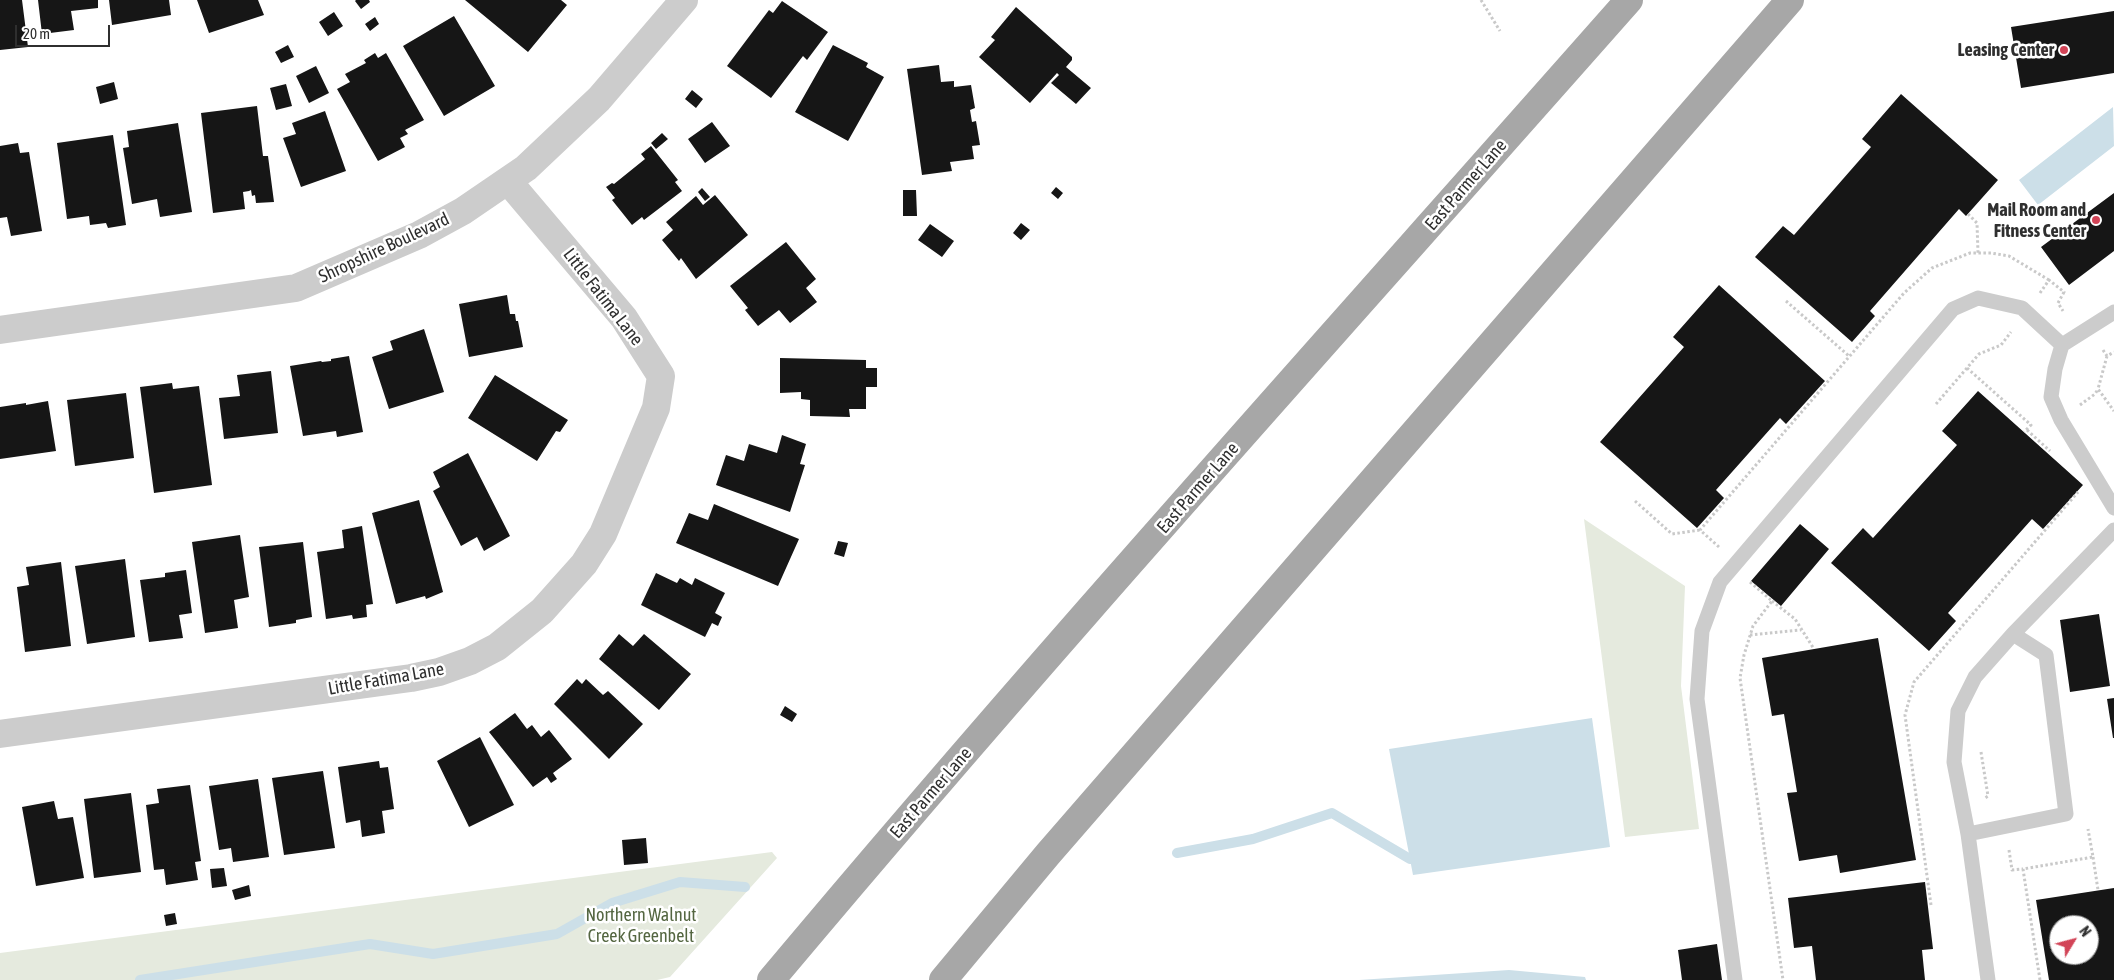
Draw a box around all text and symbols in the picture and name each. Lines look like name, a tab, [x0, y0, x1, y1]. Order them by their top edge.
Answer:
scale bar	[18, 15, 112, 47]
text: 20 m	[23, 25, 50, 42]
place label: Leasing Center	[1958, 39, 2054, 61]
marker: Leasing Center	[2058, 44, 2070, 56]
street label: East Parmer Lane	[1421, 135, 1511, 235]
place label: Mail Room and Fitness Center	[1987, 199, 2086, 242]
street label: Shropshire Boulevard	[315, 208, 453, 288]
marker: Mail Room and Fitness Center	[2090, 214, 2102, 226]
street label: Little Fatima Lane	[558, 244, 648, 350]
street label: East Parmer Lane	[1153, 438, 1243, 538]
street label: Little Fatima Lane	[326, 658, 446, 700]
street label: East Parmer Lane	[886, 743, 976, 843]
park label: Northern Walnut Creek Greenbelt	[585, 904, 697, 946]
north arrow	[2049, 915, 2099, 965]
text: N	[2076, 923, 2094, 940]

